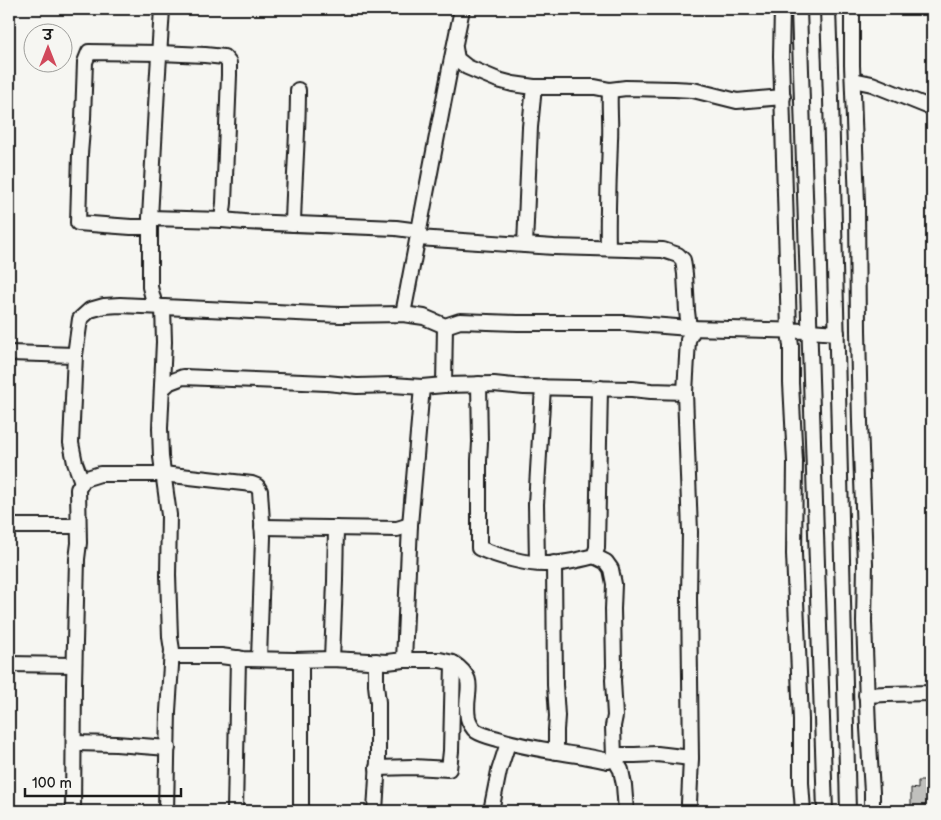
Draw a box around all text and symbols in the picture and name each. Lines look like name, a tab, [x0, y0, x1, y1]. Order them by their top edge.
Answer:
north arrow	[22, 22, 72, 72]
text: उ	[41, 27, 54, 44]
scale bar	[25, 765, 181, 797]
text: 100 m	[32, 774, 72, 793]

